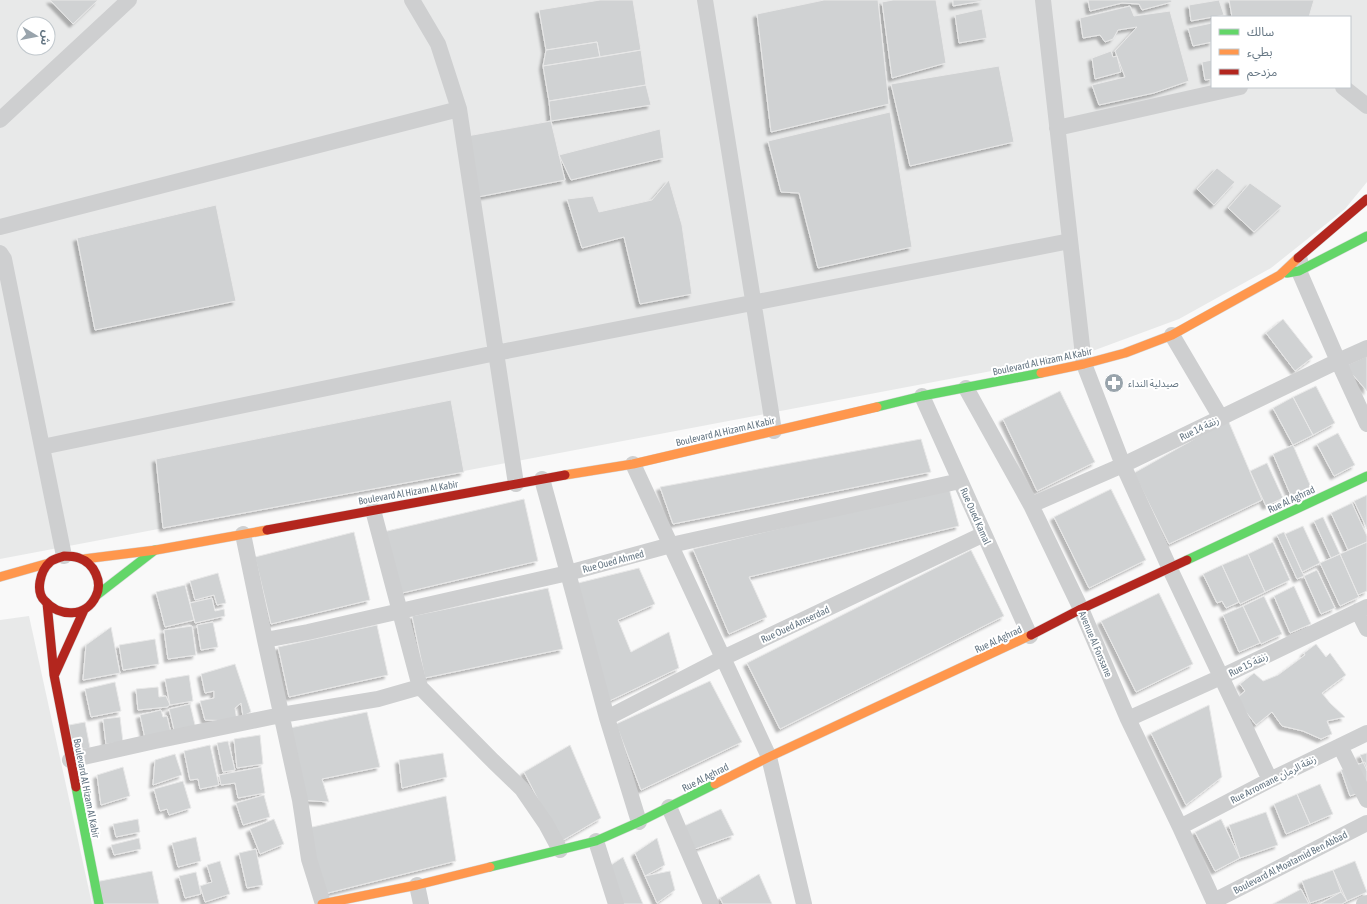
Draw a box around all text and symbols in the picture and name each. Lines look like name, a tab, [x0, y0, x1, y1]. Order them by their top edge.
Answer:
north arrow	[16, 16, 56, 56]
legend	[1211, 16, 1351, 88]
text: سالك	[1247, 25, 1274, 39]
text: ش	[38, 29, 53, 46]
text: بطيء	[1247, 45, 1273, 62]
text: مزدحم	[1247, 65, 1277, 81]
street label: Boulevard Al Hizam Al Kabir	[992, 345, 1094, 377]
pharmacy icon: صيدلية النداء	[1103, 372, 1125, 394]
place label: صيدلية النداء	[1128, 378, 1179, 389]
street label: Rue 14 زنقة	[1178, 414, 1221, 444]
street label: Boulevard Al Hizam Al Kabir	[675, 415, 777, 448]
street label: Boulevard Al Hizam Al Kabir	[357, 478, 460, 507]
street label: Rue Al Aghrad	[1266, 484, 1317, 515]
street label: Rue Oued Kamal	[958, 486, 993, 547]
street label: Rue Oued Ahmed	[581, 548, 645, 575]
street label: Rue Oued Amserdad	[759, 604, 831, 645]
street label: Avenue Al Forssane	[1077, 610, 1115, 679]
street label: Rue Al Aghrad	[973, 624, 1024, 655]
street label: Rue 15 زنقة	[1227, 650, 1270, 680]
street label: Boulevard Al Hizam Al Kabir	[71, 737, 102, 840]
street label: Rue Arromane زنقة الرمان	[1229, 753, 1319, 807]
street label: Rue Al Aghrad	[680, 761, 731, 794]
street label: Boulevard Al Moatamid Ben Abbad	[1231, 829, 1349, 896]

